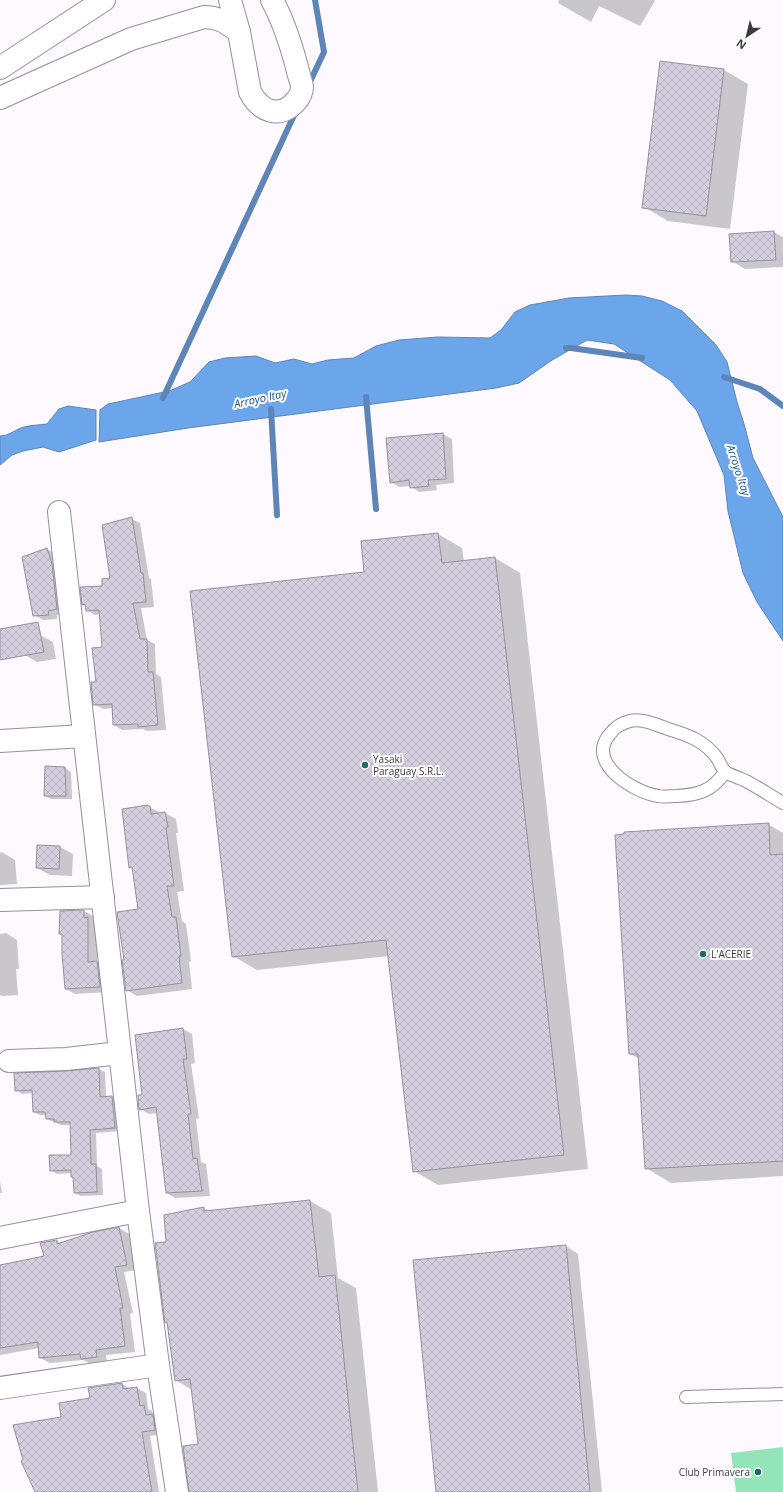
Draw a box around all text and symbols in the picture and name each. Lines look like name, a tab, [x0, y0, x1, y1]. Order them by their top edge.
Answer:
north arrow	[727, 16, 767, 56]
text: N	[733, 36, 749, 53]
water label: Arroyo Itay	[232, 385, 288, 411]
water label: Arroyo Itay	[723, 441, 755, 498]
place label: Yasaki Paraguay S.R.L.	[373, 752, 444, 778]
marker: Yasaki Paraguay S.R.L.	[360, 760, 370, 770]
place label: L'ACERIE	[711, 947, 751, 961]
marker: L'ACERIE	[698, 949, 708, 959]
place label: Club Primavera	[679, 1465, 750, 1479]
marker: Club Primavera	[753, 1467, 763, 1477]

